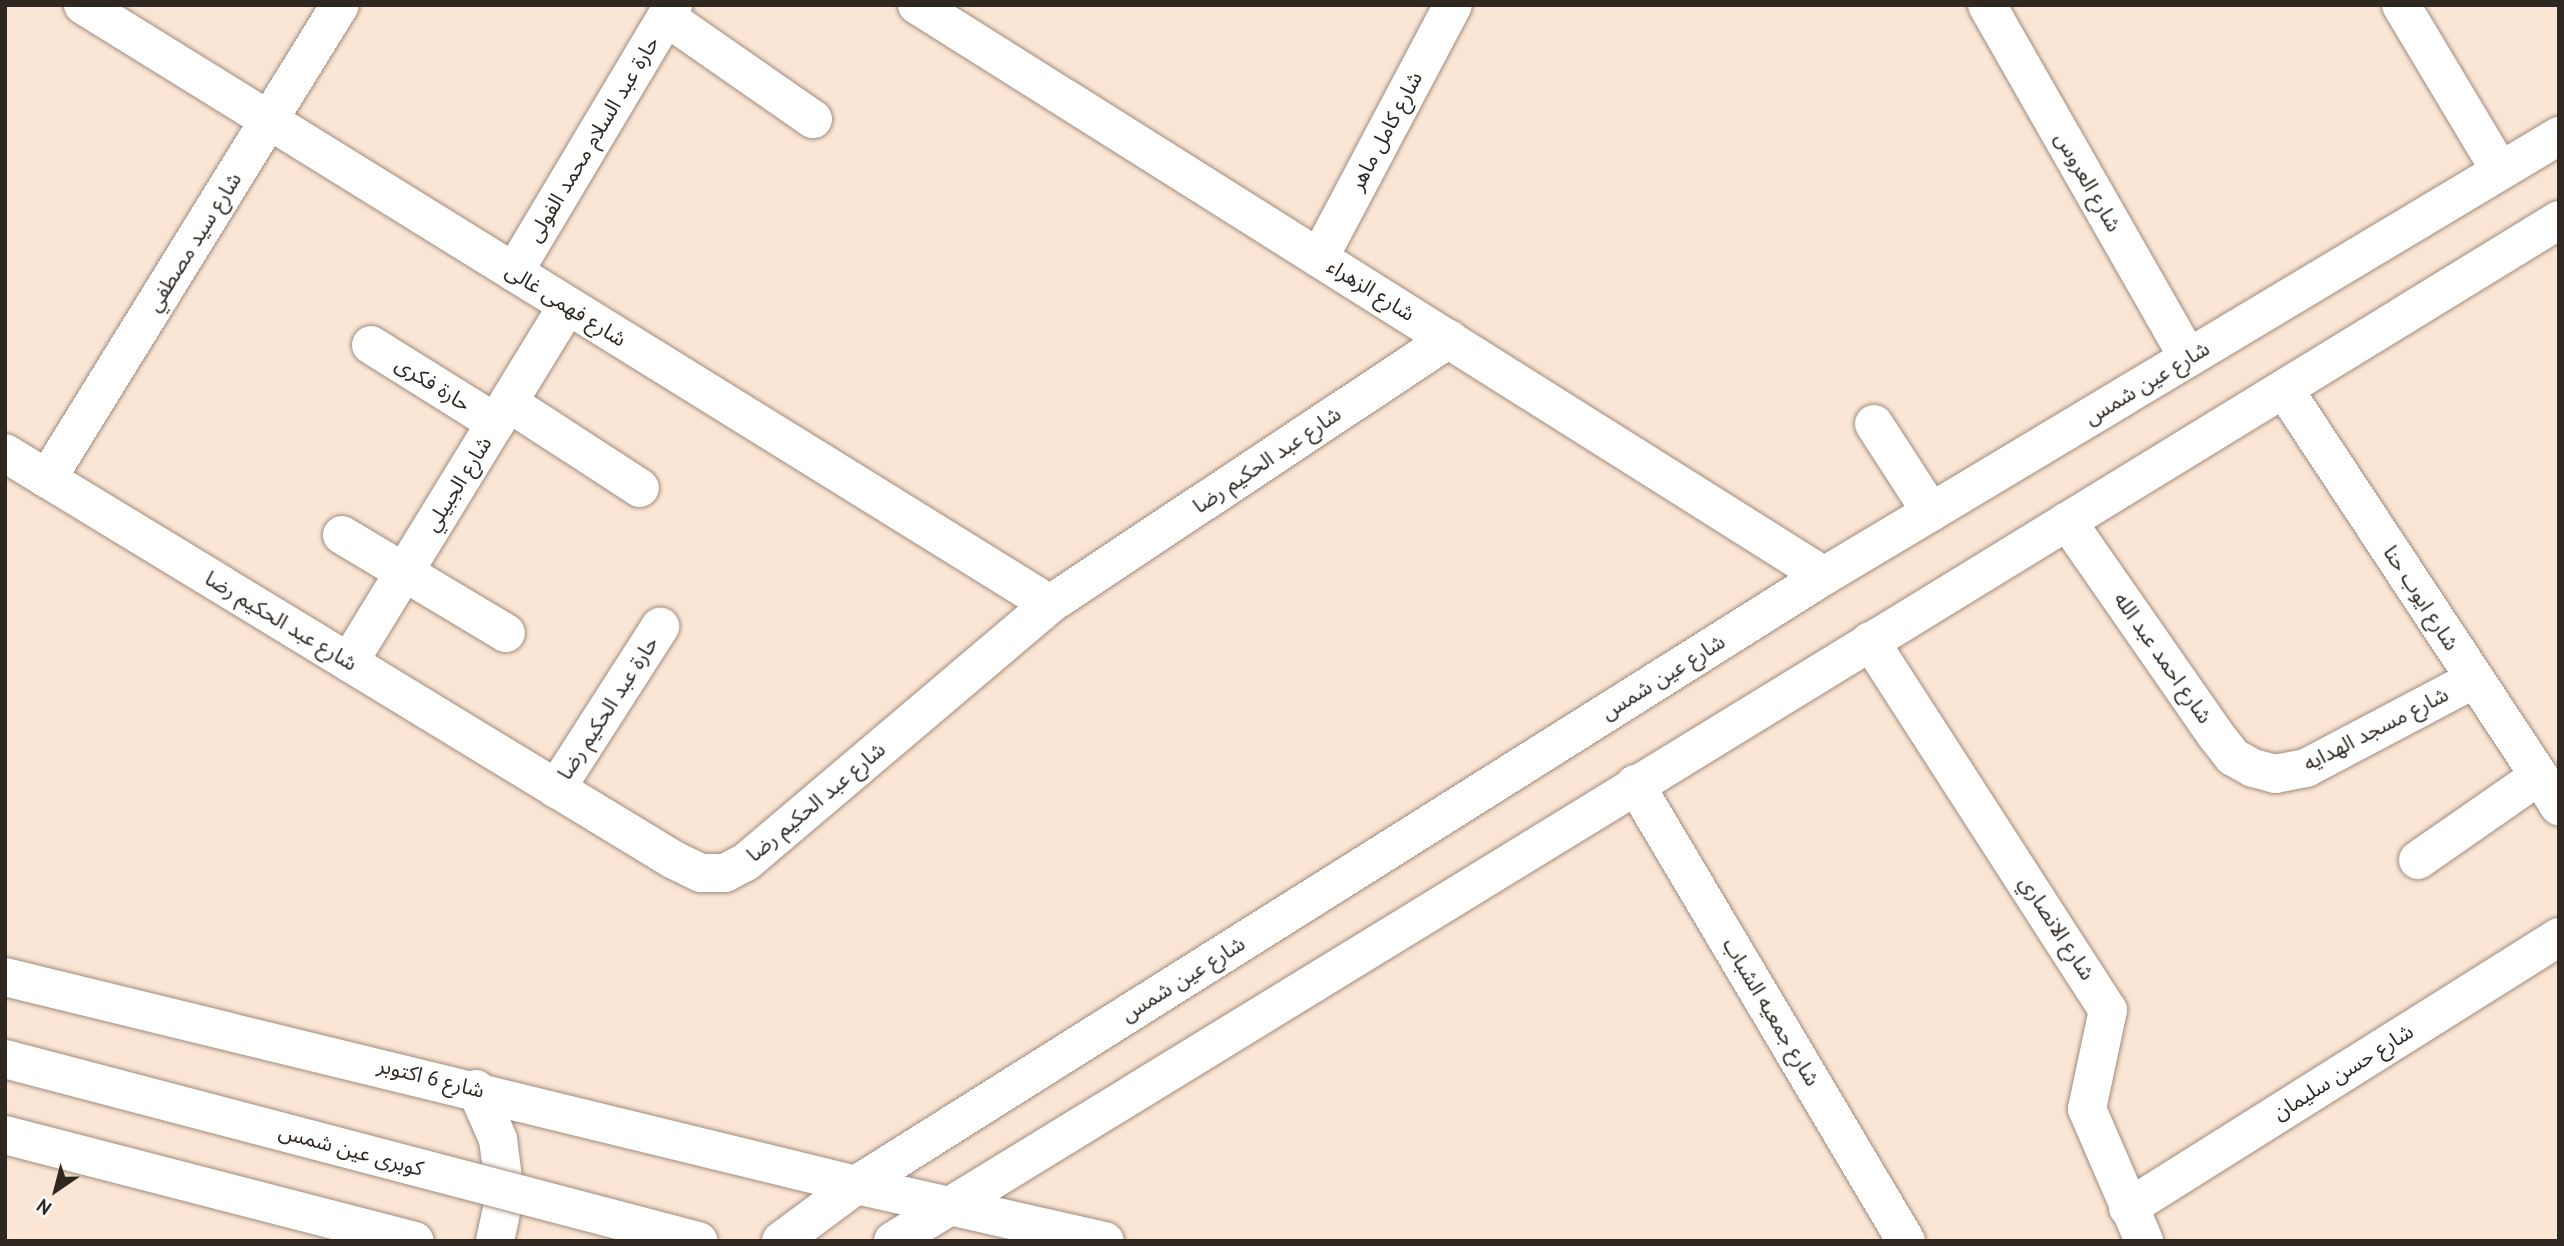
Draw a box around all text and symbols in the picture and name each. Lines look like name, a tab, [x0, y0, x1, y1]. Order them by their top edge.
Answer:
street label: حارة عبد السلام محمد الفولى	[522, 32, 664, 246]
street label: شارع كامل ماهر	[1344, 67, 1428, 195]
street label: شارع العروس	[2049, 128, 2127, 236]
street label: شارع سيد مصطفي	[141, 168, 247, 316]
street label: شارع الزهراء	[1323, 253, 1419, 327]
street label: شارع فهمى غالى	[501, 258, 631, 352]
street label: شارع عين شمس	[2080, 336, 2214, 430]
street label: حارة فكرى	[391, 351, 475, 417]
street label: شارع عبد الحكيم رضا	[1188, 401, 1346, 519]
street label: شارع الجبيلي	[419, 432, 497, 536]
street label: شارع ايوب حنا	[2378, 541, 2464, 655]
street label: شارع عبد الحكيم رضا	[200, 566, 362, 676]
street label: شارع احمد عبد الله	[2108, 588, 2218, 728]
street label: شارع عين شمس	[1596, 629, 1730, 725]
street label: حارة عبد الحكيم رضا	[552, 632, 664, 784]
street label: شارع مسجد الهدايه	[2299, 682, 2453, 776]
street label: شارع عبد الحكيم رضا	[742, 737, 890, 867]
street label: شارع الانصاري	[2014, 871, 2100, 985]
street label: شارع عين شمس	[1116, 931, 1250, 1027]
street label: شارع جمعيه الشباب	[1717, 933, 1825, 1091]
street label: شارع حسن سليمان	[2268, 1019, 2418, 1125]
street label: شارع 6 اكتوبر	[375, 1053, 487, 1103]
street label: كوبرى عين شمس	[276, 1119, 426, 1181]
north arrow	[21, 1155, 91, 1225]
text: N	[32, 1194, 56, 1221]

